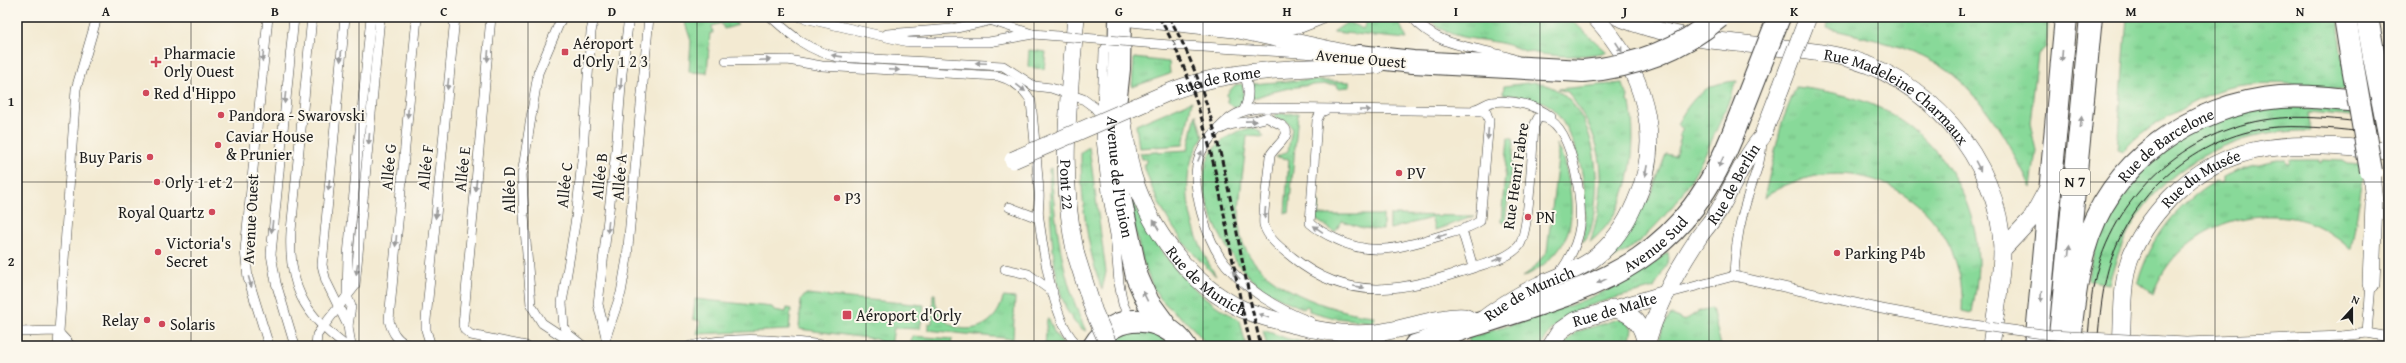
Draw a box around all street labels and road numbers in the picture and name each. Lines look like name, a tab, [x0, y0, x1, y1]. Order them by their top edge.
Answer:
street label: Avenue Ouest	[1315, 42, 1408, 74]
street label: Rue Madeleine Charmaux	[1822, 42, 1975, 151]
street label: Rue de Rome	[1172, 59, 1262, 101]
street label: Rue de Barcelone	[2111, 102, 2218, 187]
street label: Avenue de l'Union	[1101, 115, 1140, 240]
street label: Rue Henri Fabre	[1496, 121, 1534, 231]
street label: Rue de Berlin	[1701, 138, 1765, 230]
street label: Allée G	[374, 142, 402, 191]
street label: Allée F	[411, 143, 439, 191]
street label: Rue du Musée	[2155, 143, 2244, 213]
street label: Allée E	[448, 145, 476, 193]
street label: Allée B	[585, 152, 613, 200]
street label: Allée A	[605, 152, 633, 201]
street label: Pont 22	[1054, 159, 1081, 211]
street label: Allée C	[550, 161, 578, 209]
street label: Allée D	[497, 166, 521, 213]
road number: N 7	[2060, 169, 2090, 195]
street label: Avenue Ouest	[236, 173, 264, 265]
street label: Avenue Sud	[1618, 210, 1694, 278]
street label: Rue de Munich	[1161, 240, 1251, 322]
street label: Rue de Munich	[1479, 260, 1578, 327]
street label: Rue de Malte	[1570, 285, 1660, 333]

